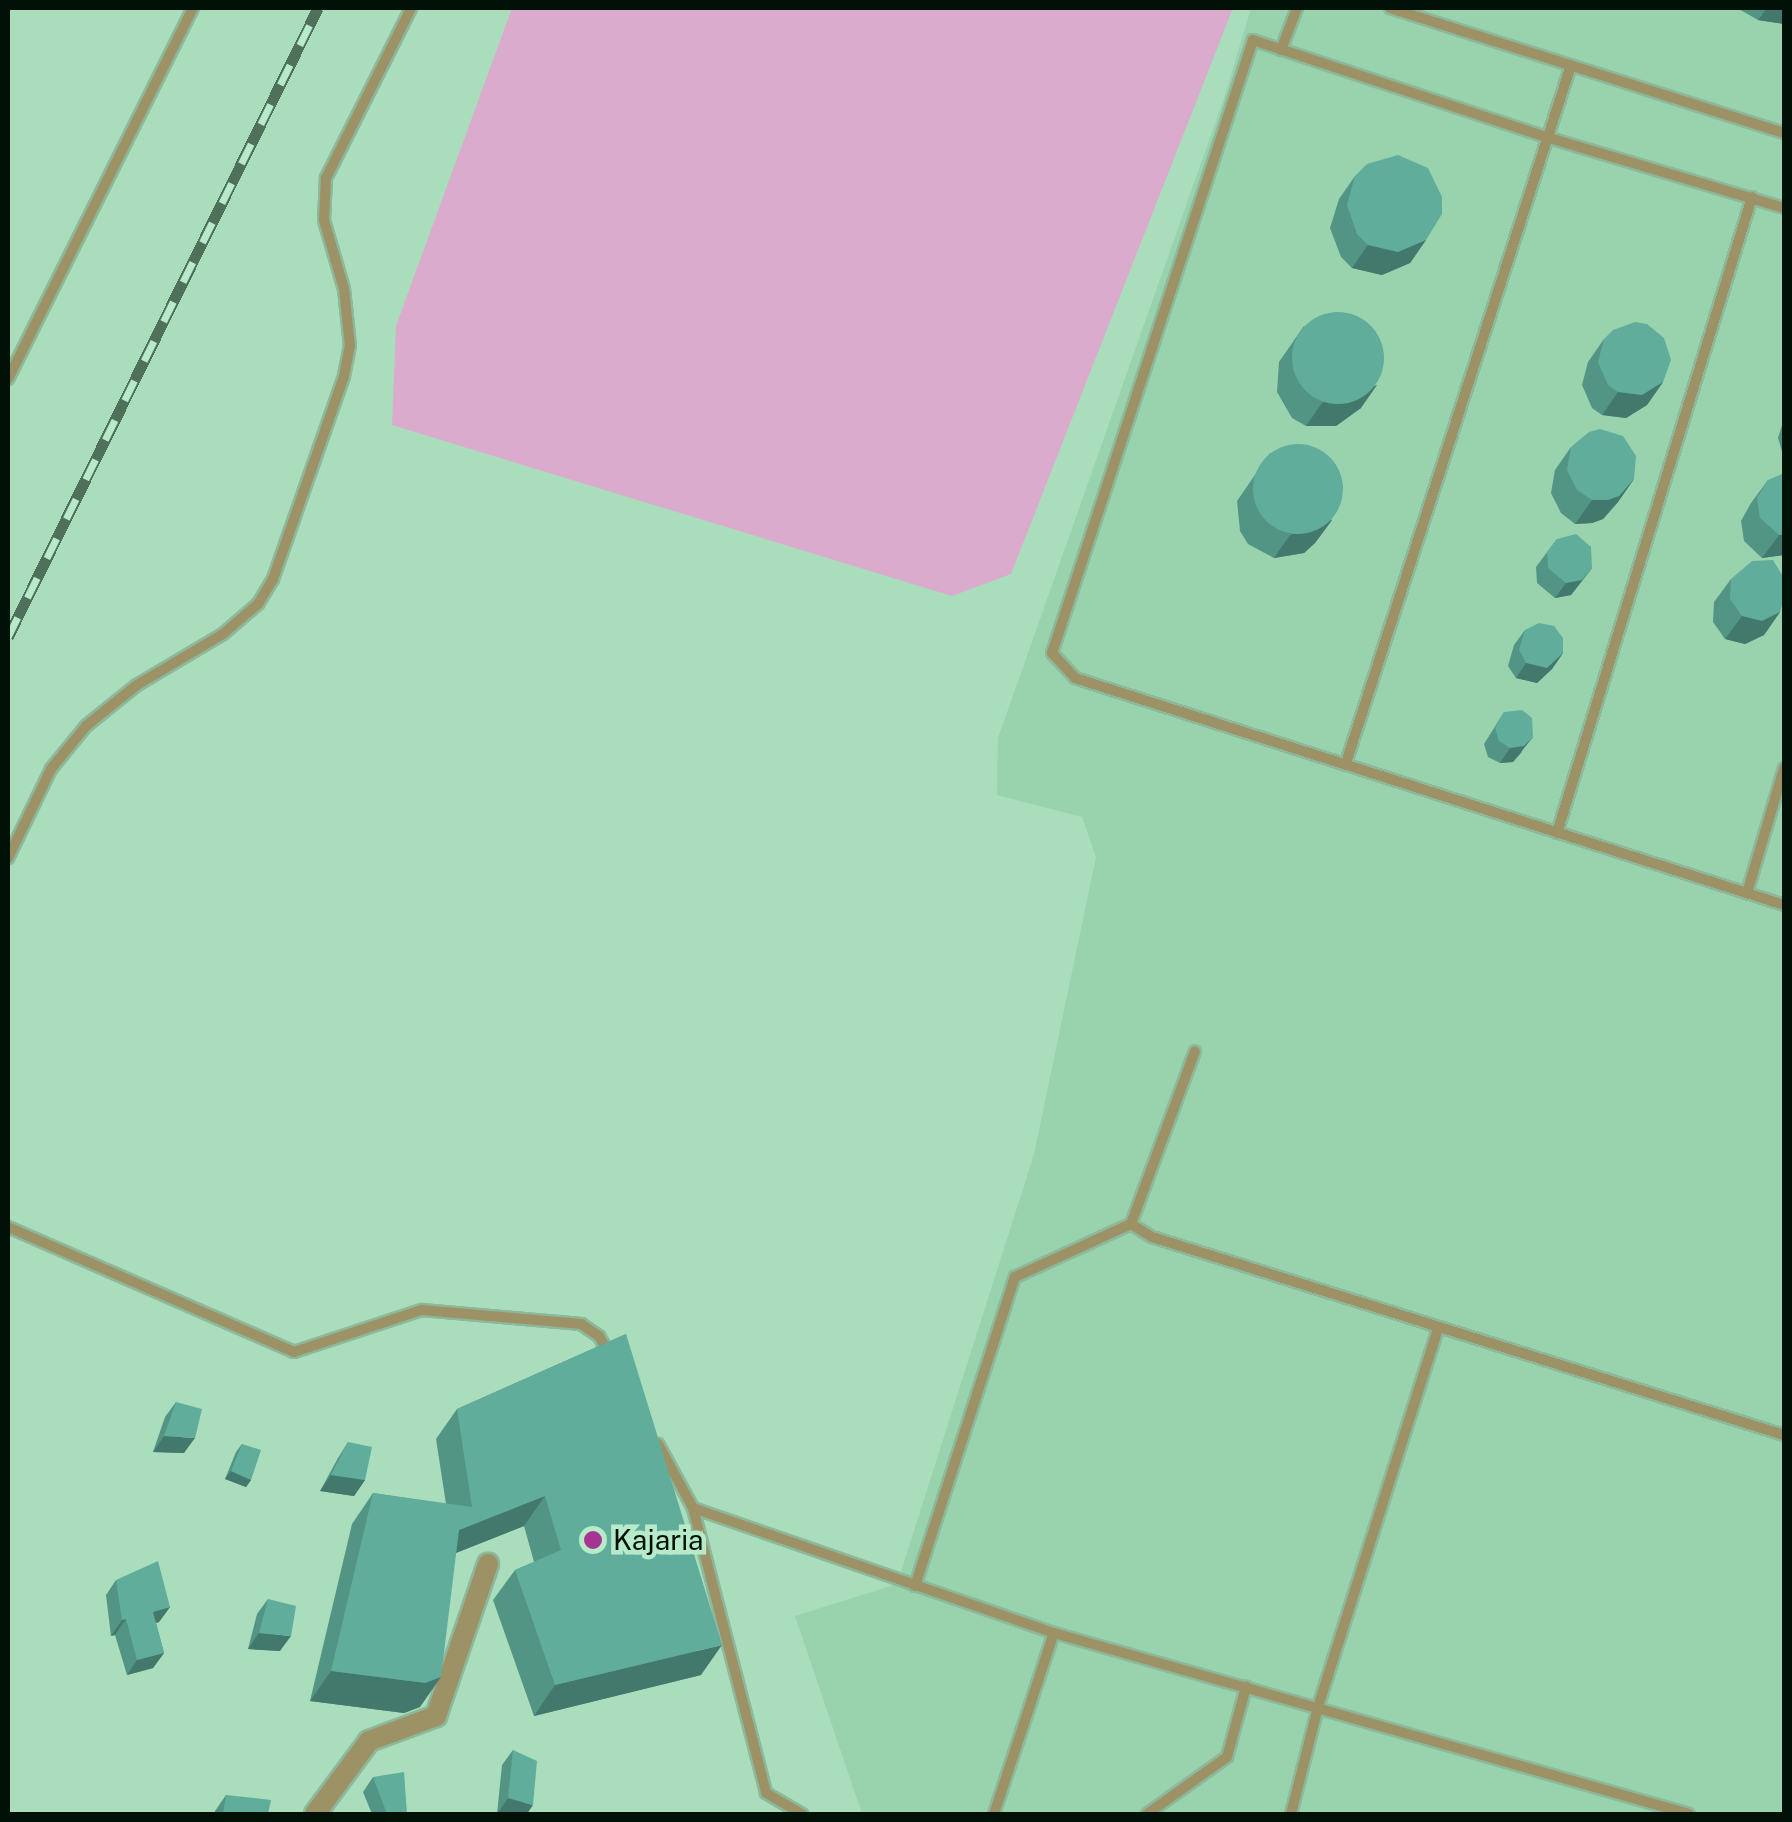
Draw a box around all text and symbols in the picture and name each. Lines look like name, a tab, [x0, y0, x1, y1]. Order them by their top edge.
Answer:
place label: Kajaria	[613, 1523, 704, 1557]
marker: Kajaria	[582, 1529, 604, 1551]

